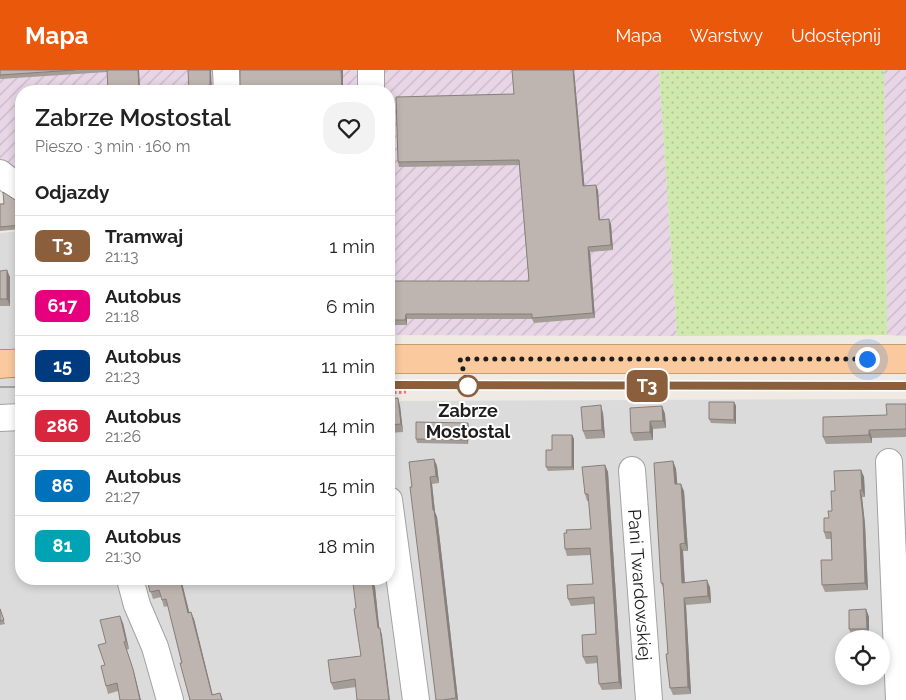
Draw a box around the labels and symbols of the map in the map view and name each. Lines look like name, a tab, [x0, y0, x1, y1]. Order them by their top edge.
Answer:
your location	[855, 347, 880, 372]
line badge: T3	[624, 370, 670, 402]
marker: Zabrze Mostostal	[457, 375, 479, 397]
place label: Zabrze Mostostal	[426, 400, 511, 442]
street label: Pani Twardowskiej	[624, 508, 657, 661]

